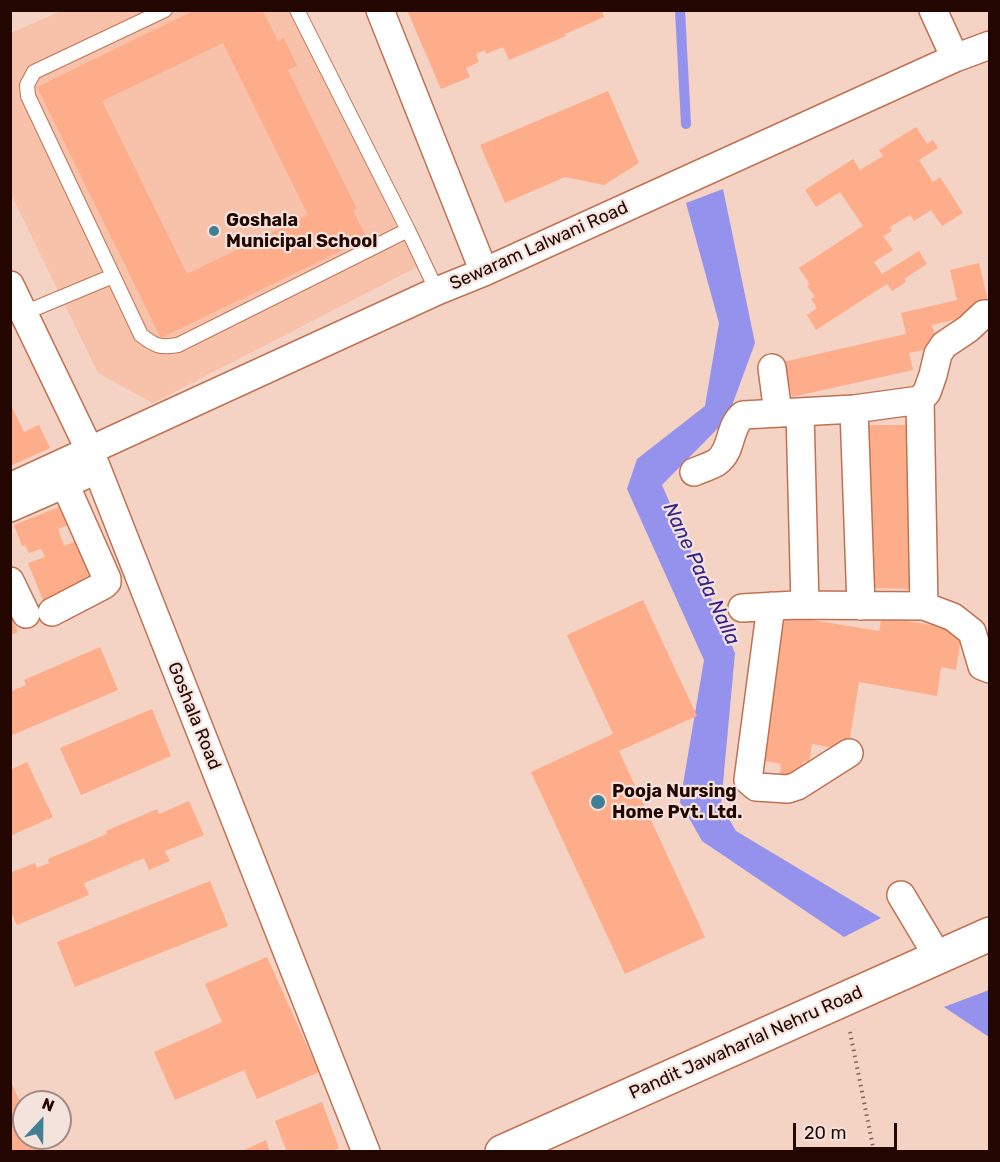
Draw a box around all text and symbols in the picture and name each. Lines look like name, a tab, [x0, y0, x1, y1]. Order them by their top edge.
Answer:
street label: Sewaram Lalwani Road	[446, 197, 632, 295]
place label: Goshala Municipal School	[226, 210, 377, 252]
marker: Goshala Municipal School	[207, 224, 221, 238]
water label: Nane Pada Nalla	[658, 499, 744, 649]
street label: Goshala Road	[163, 659, 225, 773]
place label: Pooja Nursing Home Pvt. Ltd.	[612, 781, 742, 824]
marker: Pooja Nursing Home Pvt. Ltd.	[589, 793, 607, 811]
street label: Pandit Jawaharlal Nehru Road	[626, 982, 866, 1104]
north arrow	[12, 1090, 72, 1150]
text: N	[39, 1094, 57, 1116]
scale bar	[796, 1111, 900, 1149]
text: 20 m	[804, 1122, 846, 1144]

